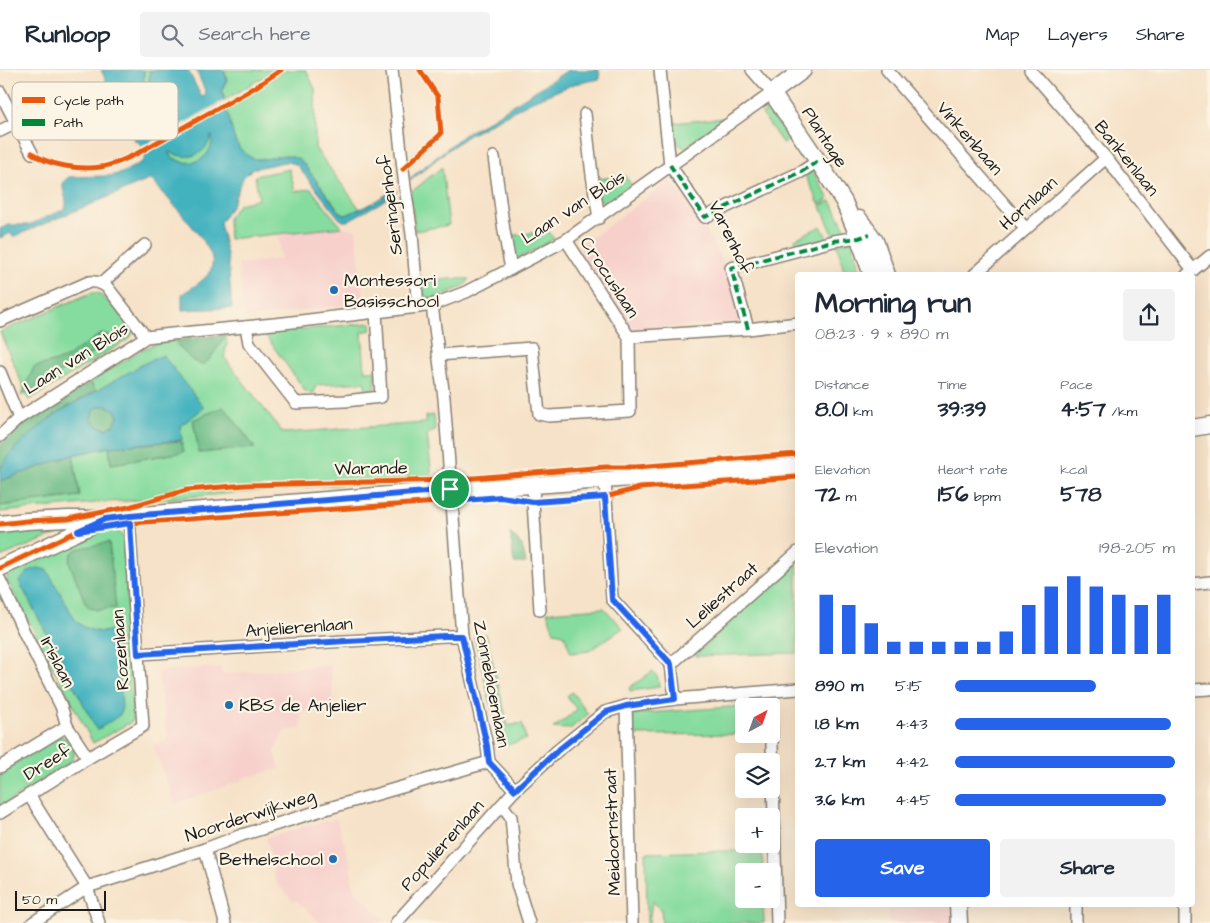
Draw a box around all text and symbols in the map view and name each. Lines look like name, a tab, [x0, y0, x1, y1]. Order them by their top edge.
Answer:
search box	[140, 12, 490, 57]
text: Runloop	[25, 18, 110, 52]
icon: search	[158, 21, 186, 49]
text: Search here	[198, 21, 311, 48]
text: Map	[985, 22, 1019, 47]
text: Layers	[1047, 22, 1108, 47]
text: Share	[1136, 22, 1185, 47]
legend	[12, 82, 178, 140]
text: Cycle path	[54, 91, 123, 111]
street label: Vinkenbaan	[931, 96, 1009, 181]
street label: Plantage	[795, 102, 854, 173]
text: Path	[54, 113, 83, 133]
street label: Bankenlaan	[1088, 115, 1165, 202]
street label: Seringenhof	[372, 153, 410, 256]
street label: Laan van Blois	[516, 164, 630, 250]
street label: Hornlaan	[994, 171, 1063, 236]
street label: Varenhof	[702, 196, 759, 278]
street label: Crocuslaan	[574, 232, 645, 323]
place label: Montessori Basisschool	[344, 268, 439, 314]
marker: Montessori Basisschool	[328, 284, 340, 296]
text: Morning run	[815, 284, 971, 323]
button: share	[1123, 289, 1175, 341]
street label: Laan van Blois	[19, 316, 133, 401]
text: 08:23 · 9 × 890 m	[815, 323, 948, 345]
text: Distance	[815, 375, 869, 395]
text: Time	[938, 375, 967, 395]
text: Pace	[1060, 375, 1093, 395]
text: 8.01	[815, 395, 848, 424]
text: 39:39	[938, 395, 986, 424]
text: 4:57	[1060, 395, 1106, 424]
text: km	[848, 402, 873, 422]
text: /km	[1106, 402, 1137, 422]
street label: Warande	[334, 455, 408, 482]
text: Elevation	[815, 460, 870, 480]
text: Heart rate	[938, 460, 1008, 480]
text: kcal	[1060, 460, 1087, 480]
pin	[429, 468, 471, 510]
icon: arrive	[436, 475, 464, 503]
text: 72	[815, 480, 840, 509]
text: 156	[938, 480, 968, 509]
text: 578	[1060, 480, 1102, 509]
text: m	[840, 487, 856, 507]
text: bpm	[968, 487, 1001, 507]
text: Elevation	[815, 537, 878, 559]
text: 198–205 m	[1099, 537, 1175, 559]
street label: Leliestraat	[681, 556, 764, 635]
street label: Rozenlaan	[105, 609, 136, 691]
street label: Anjelierenlaan	[245, 611, 354, 644]
street label: Zonnebloemlaan	[467, 618, 516, 750]
street label: Irislaan	[34, 632, 81, 692]
text: 890 m	[815, 675, 863, 697]
text: 5:15	[895, 675, 922, 697]
place label: KBS de Anjelier	[239, 693, 366, 718]
north arrow	[735, 698, 780, 742]
map controls	[735, 698, 780, 908]
marker: KBS de Anjelier	[223, 699, 235, 711]
text: 1.8 km	[815, 713, 858, 735]
text: 4:43	[895, 713, 928, 735]
street label: Dreef	[19, 738, 76, 787]
text: 2.7 km	[815, 751, 865, 773]
text: 4:42	[895, 751, 929, 773]
button: layers	[735, 753, 780, 798]
street label: Meidoornstraat	[598, 767, 627, 896]
street label: Noorderwijkweg	[182, 783, 319, 849]
text: 3.6 km	[815, 789, 864, 811]
text: 4:45	[895, 789, 931, 811]
street label: Populierenlaan	[395, 794, 490, 896]
button: +	[735, 808, 780, 853]
button: Save	[815, 839, 990, 897]
button: Share	[1000, 839, 1175, 897]
place label: Bethelschool	[219, 847, 323, 872]
marker: Bethelschool	[327, 853, 339, 865]
button: −	[735, 863, 780, 908]
scale bar	[15, 888, 106, 911]
text: 50 m	[22, 890, 57, 910]

